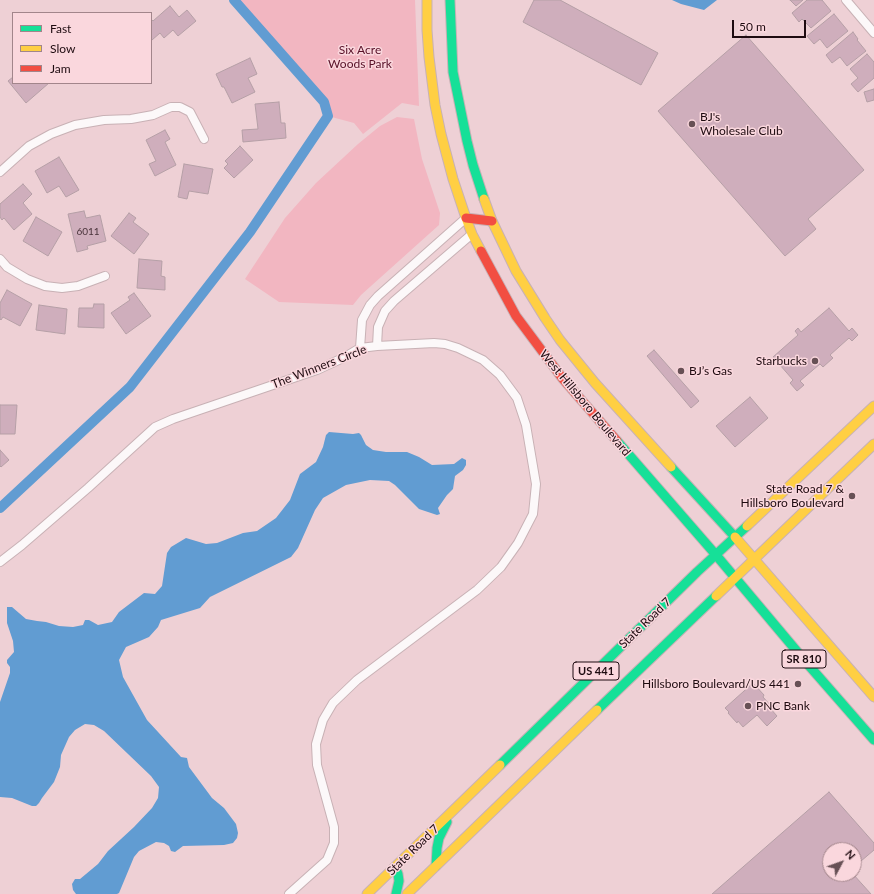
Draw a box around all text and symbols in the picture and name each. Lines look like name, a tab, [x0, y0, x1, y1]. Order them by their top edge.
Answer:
legend	[12, 12, 152, 84]
scale bar	[734, 12, 808, 38]
text: 50 m	[739, 19, 766, 34]
text: Fast	[50, 21, 71, 36]
text: Slow	[50, 41, 75, 56]
park label: Six Acre Woods Park	[328, 43, 392, 71]
text: Jam	[50, 61, 71, 76]
place label: BJ's Wholesale Club	[700, 110, 783, 138]
marker: BJ's Wholesale Club	[687, 119, 697, 129]
house number: 6011	[76, 226, 100, 238]
street label: The Winners Circle	[269, 342, 369, 392]
street label: West Hillsboro Boulevard	[536, 347, 634, 459]
place label: Starbucks	[756, 354, 807, 368]
marker: Starbucks	[810, 356, 820, 366]
place label: BJ’s Gas	[689, 364, 732, 378]
marker: BJ’s Gas	[676, 366, 686, 376]
place label: State Road 7 & Hillsboro Boulevard	[741, 482, 844, 510]
marker: State Road 7 & Hillsboro Boulevard	[847, 491, 857, 501]
street label: State Road 7	[616, 595, 674, 651]
road number: SR 810	[782, 650, 826, 668]
road number: US 441	[573, 662, 619, 680]
place label: Hillsboro Boulevard/US 441	[642, 677, 790, 691]
marker: Hillsboro Boulevard/US 441	[793, 679, 803, 689]
place label: PNC Bank	[756, 699, 810, 713]
marker: PNC Bank	[743, 701, 753, 711]
street label: State Road 7	[384, 822, 442, 878]
north arrow	[822, 842, 862, 882]
text: N	[843, 847, 858, 862]

